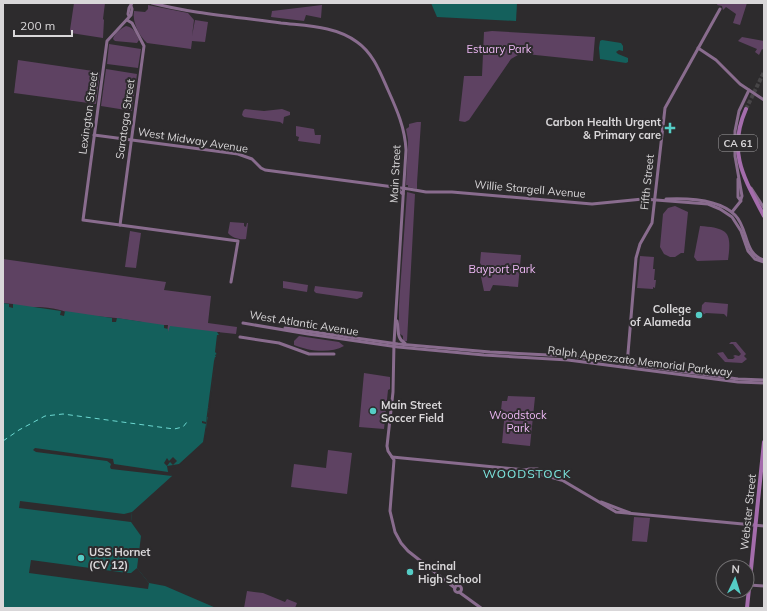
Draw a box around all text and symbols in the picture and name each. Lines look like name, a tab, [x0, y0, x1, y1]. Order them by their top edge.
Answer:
scale bar	[14, 12, 72, 38]
text: 200 m	[20, 18, 55, 33]
park label: Estuary Park	[467, 42, 532, 56]
street label: Lexington Street	[75, 71, 101, 155]
street label: Saratoga Street	[112, 78, 138, 160]
place label: Carbon Health Urgent & Primary care	[545, 115, 661, 142]
marker: Carbon Health Urgent & Primary care	[664, 122, 676, 134]
street label: West Midway Avenue	[137, 124, 249, 156]
road number: CA 61	[719, 135, 757, 151]
street label: Main Street	[386, 144, 404, 204]
street label: Fifth Street	[637, 153, 657, 211]
street label: Willie Stargell Avenue	[474, 177, 586, 201]
park label: Bayport Park	[469, 262, 536, 276]
place label: College of Alameda	[630, 302, 691, 329]
street label: West Atlantic Avenue	[248, 307, 360, 339]
marker: College of Alameda	[694, 310, 704, 320]
street label: Ralph Appezzato Memorial Parkway	[547, 343, 733, 379]
place label: Main Street Soccer Field	[381, 398, 444, 425]
marker: Main Street Soccer Field	[368, 406, 378, 416]
park label: Woodstock Park	[489, 408, 547, 435]
district label: WOODSTOCK	[483, 466, 571, 481]
street label: Webster Street	[737, 473, 759, 551]
place label: USS Hornet (CV 12)	[89, 545, 151, 572]
marker: USS Hornet (CV 12)	[76, 553, 86, 563]
place label: Encinal High School	[418, 559, 481, 586]
north arrow	[715, 559, 755, 599]
text: N	[731, 562, 740, 576]
marker: Encinal High School	[405, 567, 415, 577]

